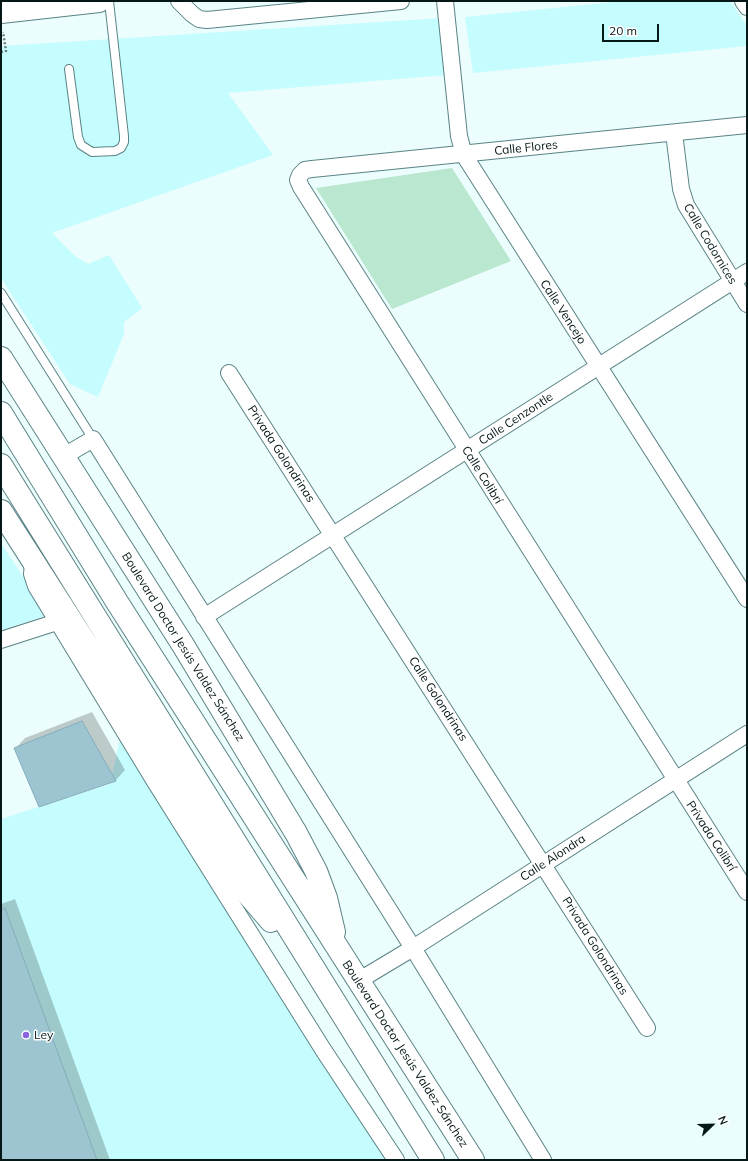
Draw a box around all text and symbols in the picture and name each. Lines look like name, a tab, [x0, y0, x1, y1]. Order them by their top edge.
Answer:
scale bar	[604, 16, 661, 42]
text: 20 m	[609, 23, 637, 38]
street label: Calle Flores	[494, 138, 558, 158]
street label: Calle Codornices	[680, 201, 740, 287]
street label: Calle Vencejo	[537, 277, 589, 347]
street label: Calle Cenzontle	[476, 390, 556, 448]
street label: Privada Golondrinas	[244, 403, 318, 505]
street label: Calle Colibrí	[459, 443, 505, 507]
street label: Boulevard Doctor Jesús Valdez Sánchez	[119, 550, 247, 744]
street label: Calle Golondrinas	[405, 654, 471, 744]
street label: Privada Colibrí	[683, 798, 739, 874]
street label: Calle Alondra	[518, 832, 588, 884]
street label: Privada Golondrinas	[559, 894, 631, 998]
street label: Boulevard Doctor Jesús Valdez Sánchez	[339, 958, 471, 1150]
place label: Ley	[34, 1028, 53, 1042]
marker: Ley	[21, 1030, 31, 1040]
north arrow	[692, 1105, 732, 1145]
text: N	[715, 1114, 731, 1127]

